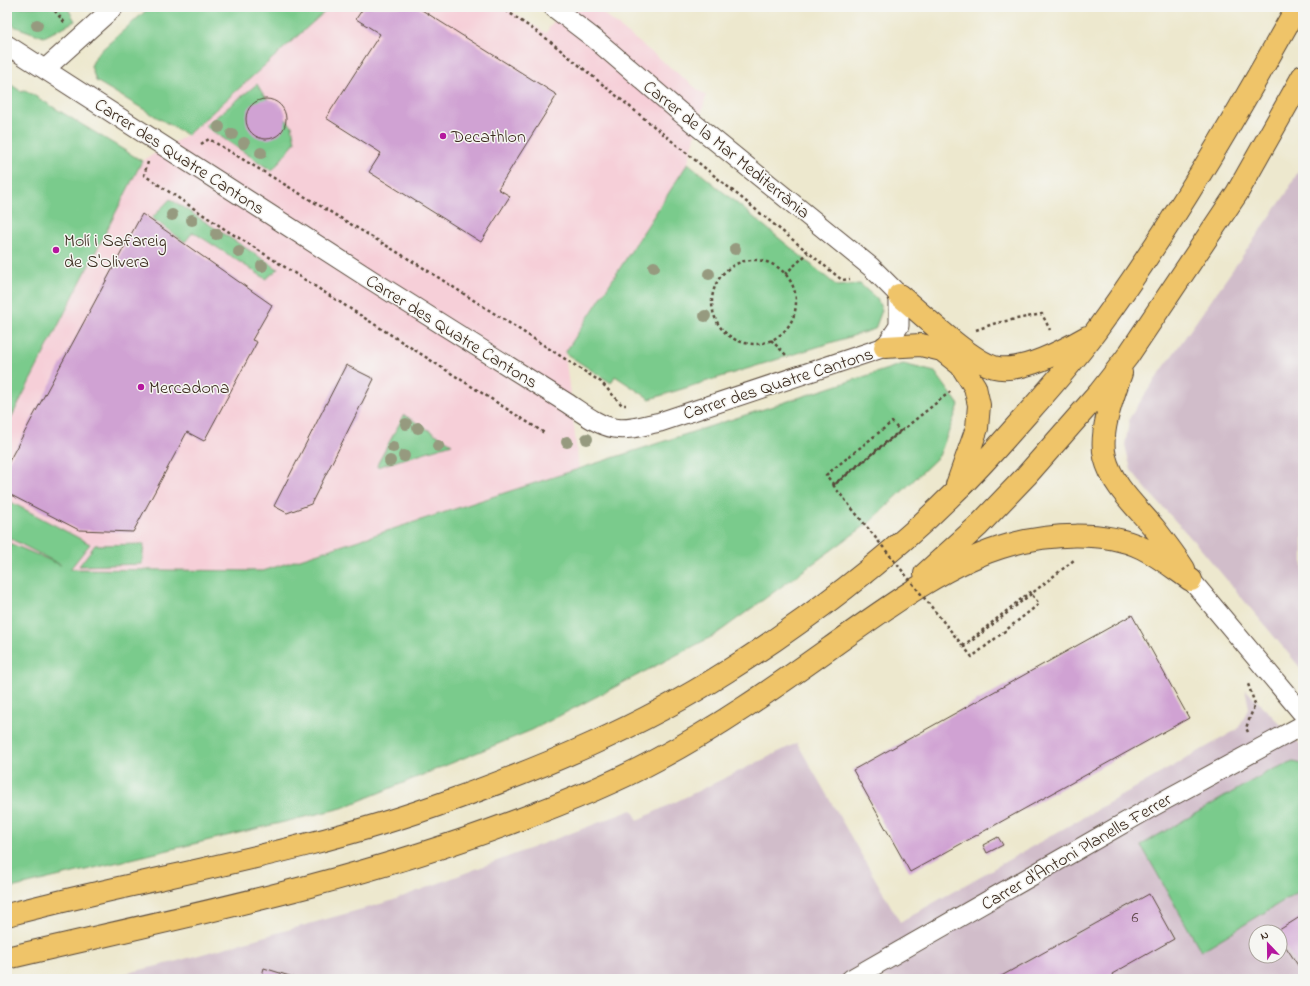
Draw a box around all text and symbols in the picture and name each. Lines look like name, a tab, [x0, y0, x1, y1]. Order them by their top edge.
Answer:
street label: Carrer de la Mar Mediterrània	[637, 75, 815, 226]
street label: Carrer des Quatre Cantons	[89, 93, 269, 223]
place label: Decathlon	[450, 125, 526, 151]
marker: Decathlon	[438, 131, 448, 141]
place label: Molí i Safareig de S'Olivera	[64, 229, 167, 276]
marker: Molí i Safareig de S'Olivera	[51, 245, 61, 255]
street label: Carrer des Quatre Cantons	[360, 269, 542, 396]
street label: Carrer des Quatre Cantons	[680, 342, 877, 428]
place label: Mercadona	[149, 376, 229, 402]
marker: Mercadona	[136, 382, 146, 392]
street label: Carrer d'Antoni Planells Ferrer	[977, 787, 1177, 918]
house number: 6	[1131, 906, 1139, 930]
north arrow	[1248, 924, 1288, 964]
text: N	[1258, 927, 1271, 944]

